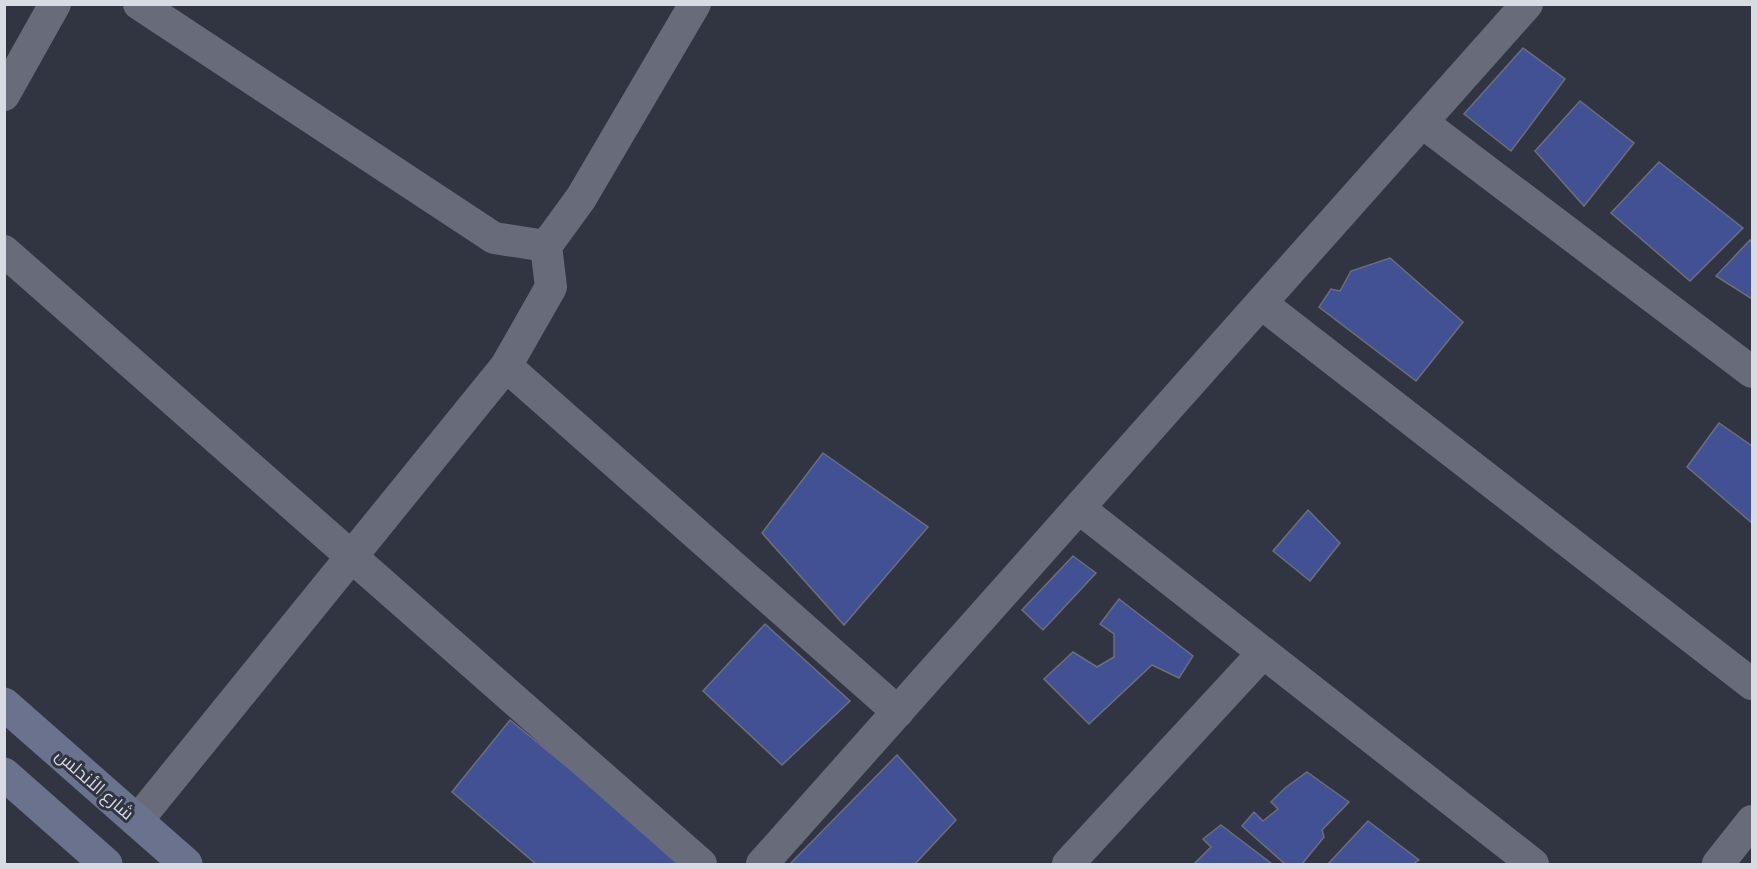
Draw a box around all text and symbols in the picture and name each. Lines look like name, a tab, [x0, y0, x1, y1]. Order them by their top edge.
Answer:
street label: شارع الأندلس	[50, 744, 139, 825]

